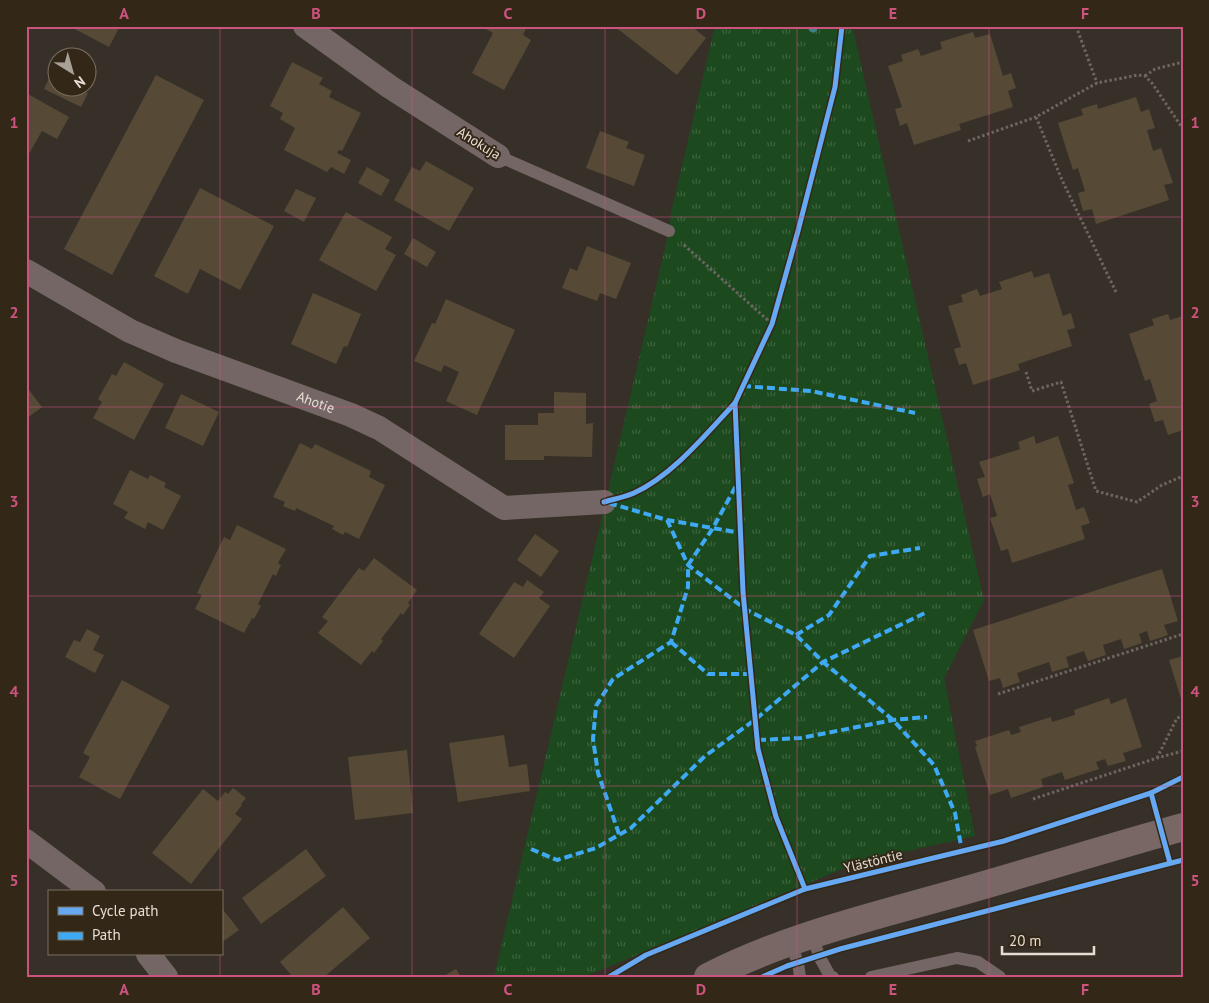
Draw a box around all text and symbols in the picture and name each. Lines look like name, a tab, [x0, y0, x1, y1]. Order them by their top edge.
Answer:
text: A	[119, 3, 129, 23]
text: B	[311, 3, 321, 23]
text: C	[504, 3, 513, 23]
text: D	[696, 3, 706, 23]
text: E	[889, 3, 897, 23]
text: F	[1081, 3, 1089, 23]
north arrow	[48, 48, 98, 98]
text: N	[71, 72, 89, 92]
text: 1	[9, 112, 19, 132]
text: 1	[1190, 112, 1200, 132]
street label: Ahokuja	[454, 123, 504, 163]
text: 2	[9, 302, 19, 322]
text: 2	[1190, 302, 1200, 322]
street label: Ahotie	[294, 387, 337, 417]
text: 3	[9, 491, 19, 511]
text: 3	[1190, 491, 1200, 511]
text: 4	[9, 681, 19, 701]
text: 4	[1190, 681, 1200, 701]
street label: Ylästöntie	[842, 845, 904, 877]
text: 5	[9, 870, 19, 890]
text: 5	[1190, 870, 1200, 890]
legend	[48, 890, 222, 956]
text: Cycle path	[92, 901, 158, 920]
scale bar	[1002, 923, 1094, 955]
text: Path	[92, 925, 121, 944]
text: 20 m	[1009, 931, 1042, 950]
text: A	[119, 979, 129, 999]
text: B	[311, 979, 321, 999]
text: C	[504, 979, 513, 999]
text: D	[696, 979, 706, 999]
text: E	[889, 979, 897, 999]
text: F	[1081, 979, 1089, 999]

